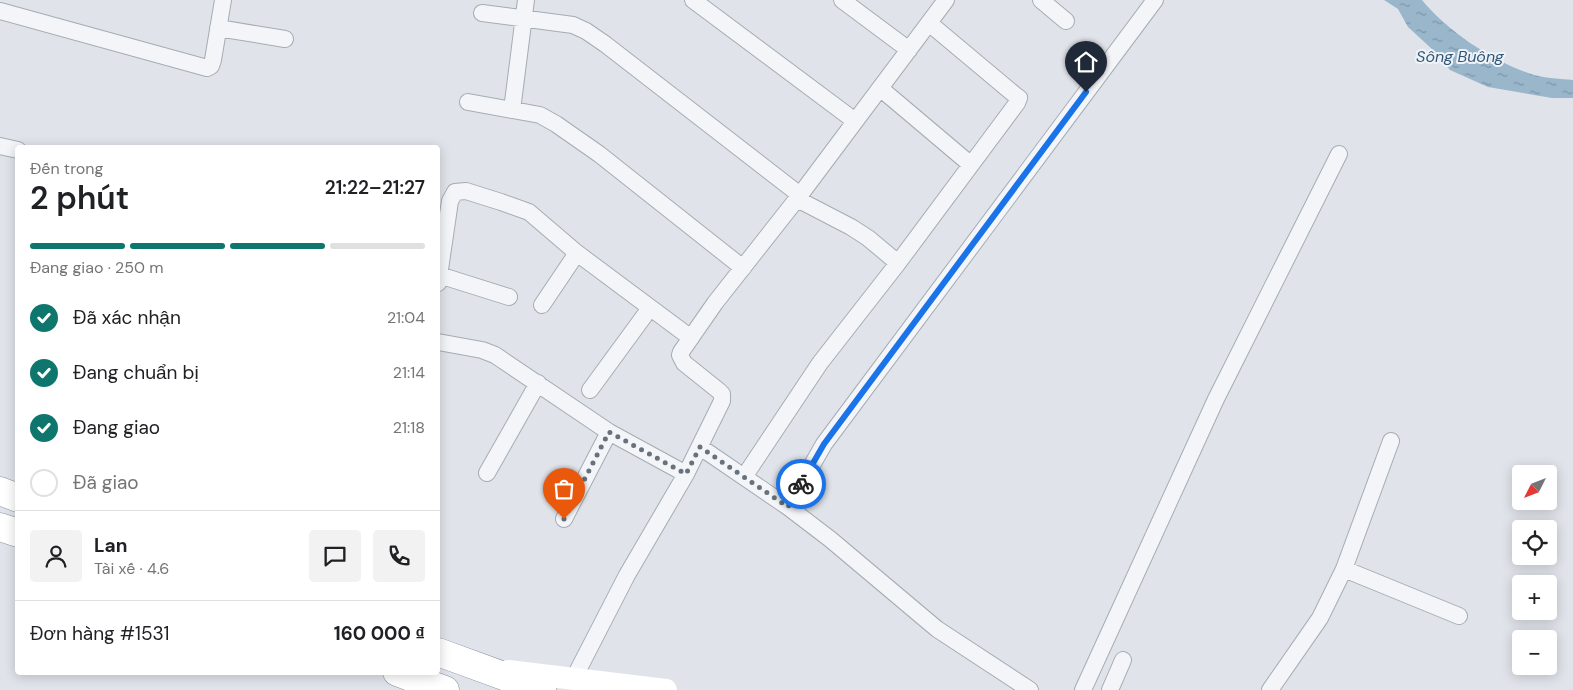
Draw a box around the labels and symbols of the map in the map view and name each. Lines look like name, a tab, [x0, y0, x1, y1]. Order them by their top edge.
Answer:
pin	[1065, 41, 1107, 92]
water label: Sông Buông	[1416, 46, 1505, 67]
courier	[776, 459, 826, 509]
north arrow	[1512, 465, 1558, 510]
pin	[543, 468, 585, 519]

